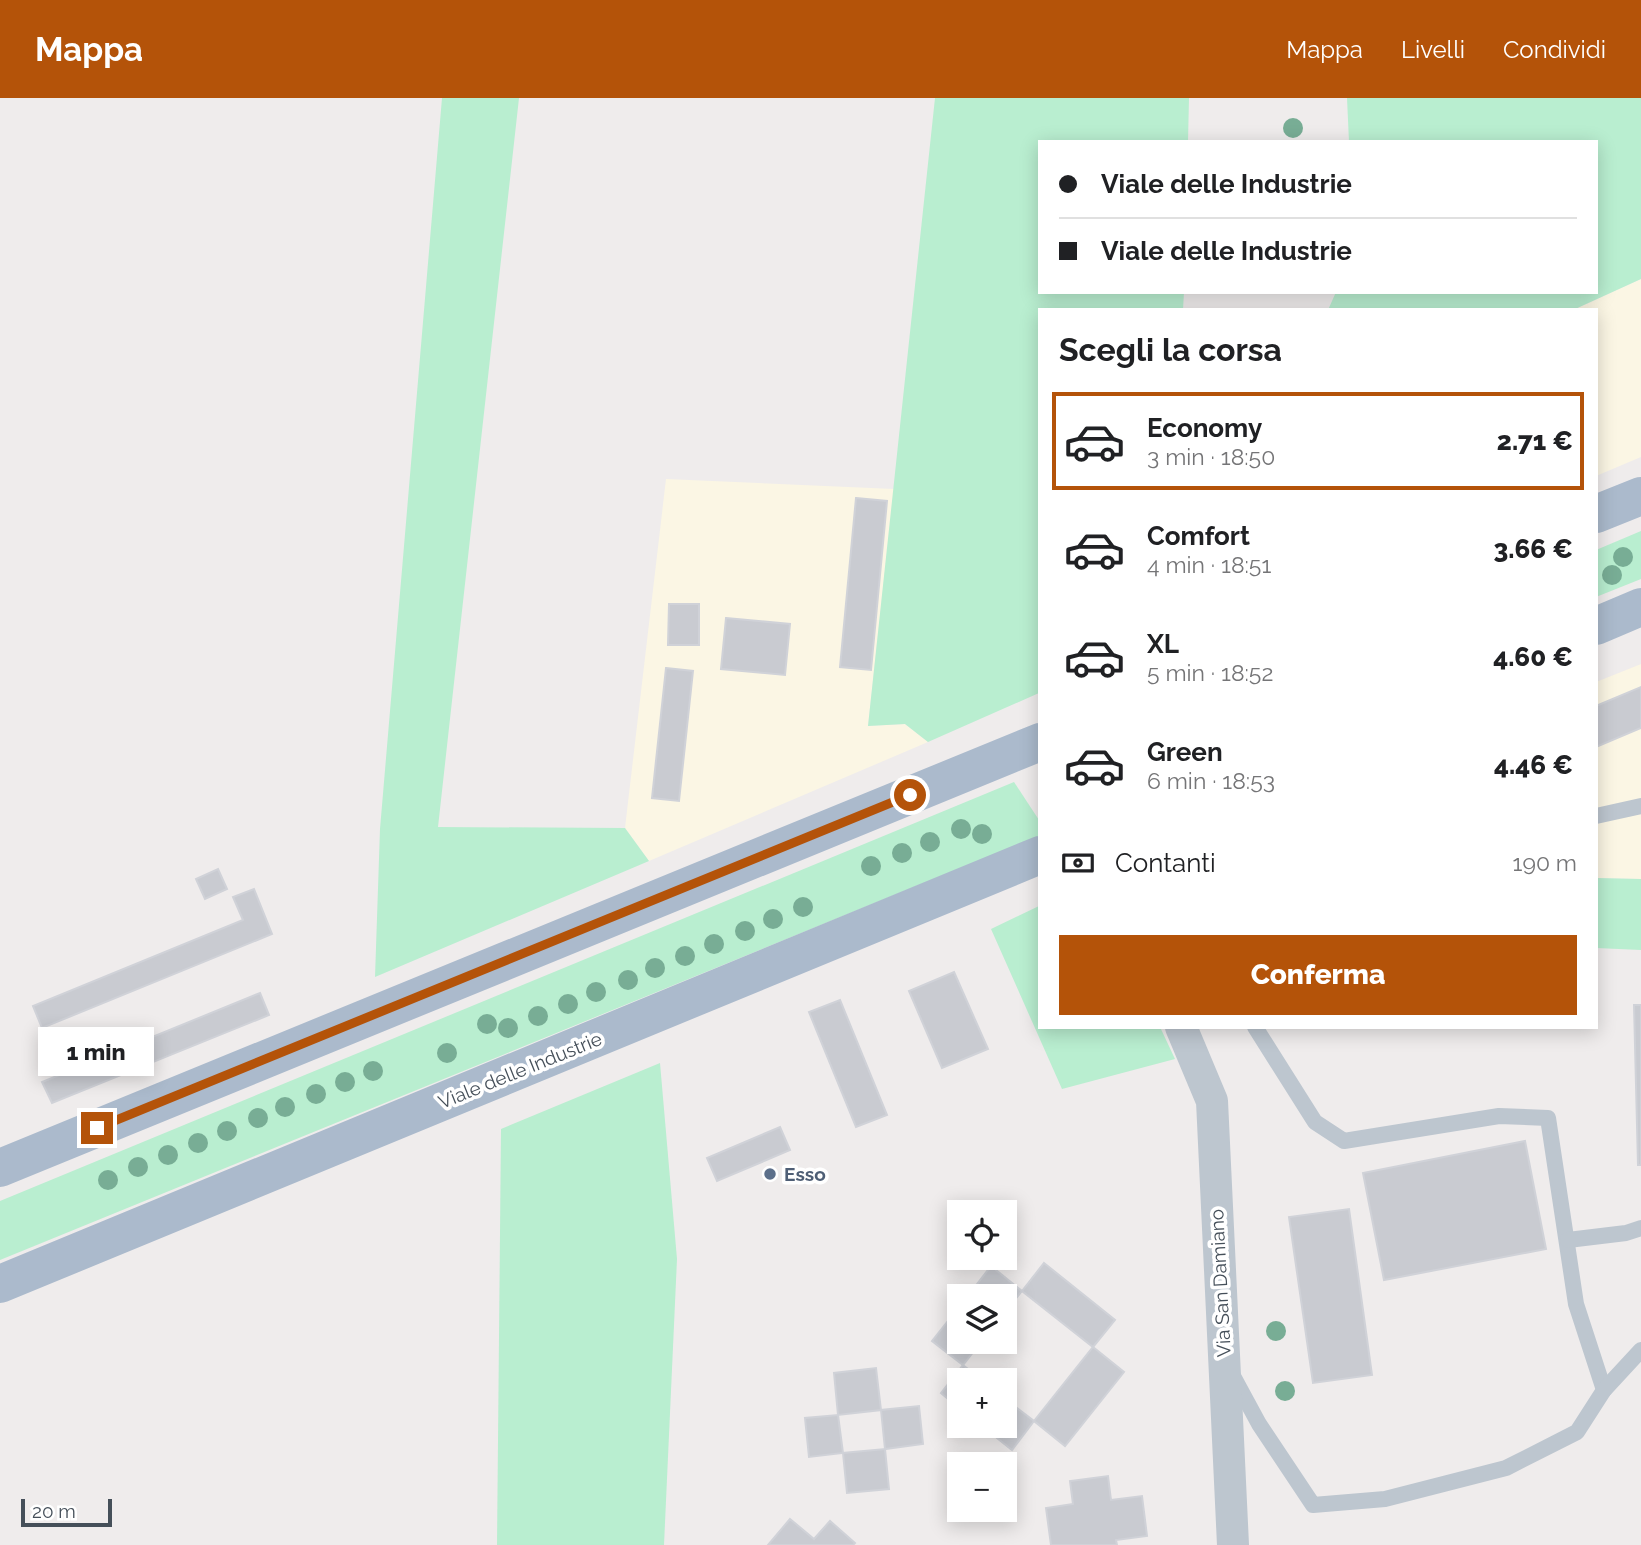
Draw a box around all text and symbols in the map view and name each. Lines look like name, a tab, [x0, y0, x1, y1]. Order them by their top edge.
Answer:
text: Mappa	[35, 30, 143, 69]
text: Mappa	[1286, 35, 1363, 64]
text: Livelli	[1401, 35, 1465, 64]
text: Condividi	[1503, 35, 1606, 64]
text: Viale delle Industrie	[1101, 169, 1352, 199]
text: Viale delle Industrie	[1101, 236, 1352, 266]
text: Scegli la corsa	[1059, 331, 1282, 368]
icon: car	[1063, 410, 1126, 473]
text: Economy	[1147, 413, 1262, 443]
text: 2.71 €	[1497, 426, 1573, 456]
text: 3 min · 18:50	[1147, 443, 1275, 470]
icon: car	[1063, 518, 1126, 581]
text: Comfort	[1147, 521, 1250, 551]
text: 3.66 €	[1494, 534, 1573, 564]
text: 4 min · 18:51	[1147, 551, 1271, 578]
icon: car	[1063, 626, 1126, 689]
text: XL	[1147, 629, 1179, 659]
text: 4.60 €	[1493, 642, 1573, 672]
text: 5 min · 18:52	[1147, 659, 1273, 686]
icon: car	[1063, 734, 1126, 797]
text: Green	[1147, 737, 1223, 767]
text: 4.46 €	[1494, 750, 1573, 780]
text: 6 min · 18:53	[1147, 767, 1275, 794]
route start	[894, 779, 926, 811]
icon: cash	[1059, 844, 1097, 882]
text: Contanti	[1115, 848, 1216, 878]
text: 190 m	[1513, 849, 1577, 876]
button: Conferma	[1059, 935, 1577, 1015]
callout: 1 min	[39, 1026, 155, 1076]
street label: Viale delle Industrie	[435, 1027, 605, 1113]
text: 1 min	[66, 1038, 126, 1065]
route end	[81, 1112, 113, 1144]
place label: Esso	[784, 1163, 826, 1185]
marker: Esso	[762, 1166, 778, 1182]
map controls	[947, 1200, 1017, 1522]
button: locate	[947, 1200, 1017, 1270]
street label: Via San Damiano	[1205, 1208, 1235, 1358]
button: layers	[947, 1284, 1017, 1354]
button: +	[947, 1368, 1017, 1438]
button: −	[947, 1452, 1017, 1522]
scale bar	[21, 1496, 112, 1528]
text: 20 m	[32, 1500, 76, 1522]

